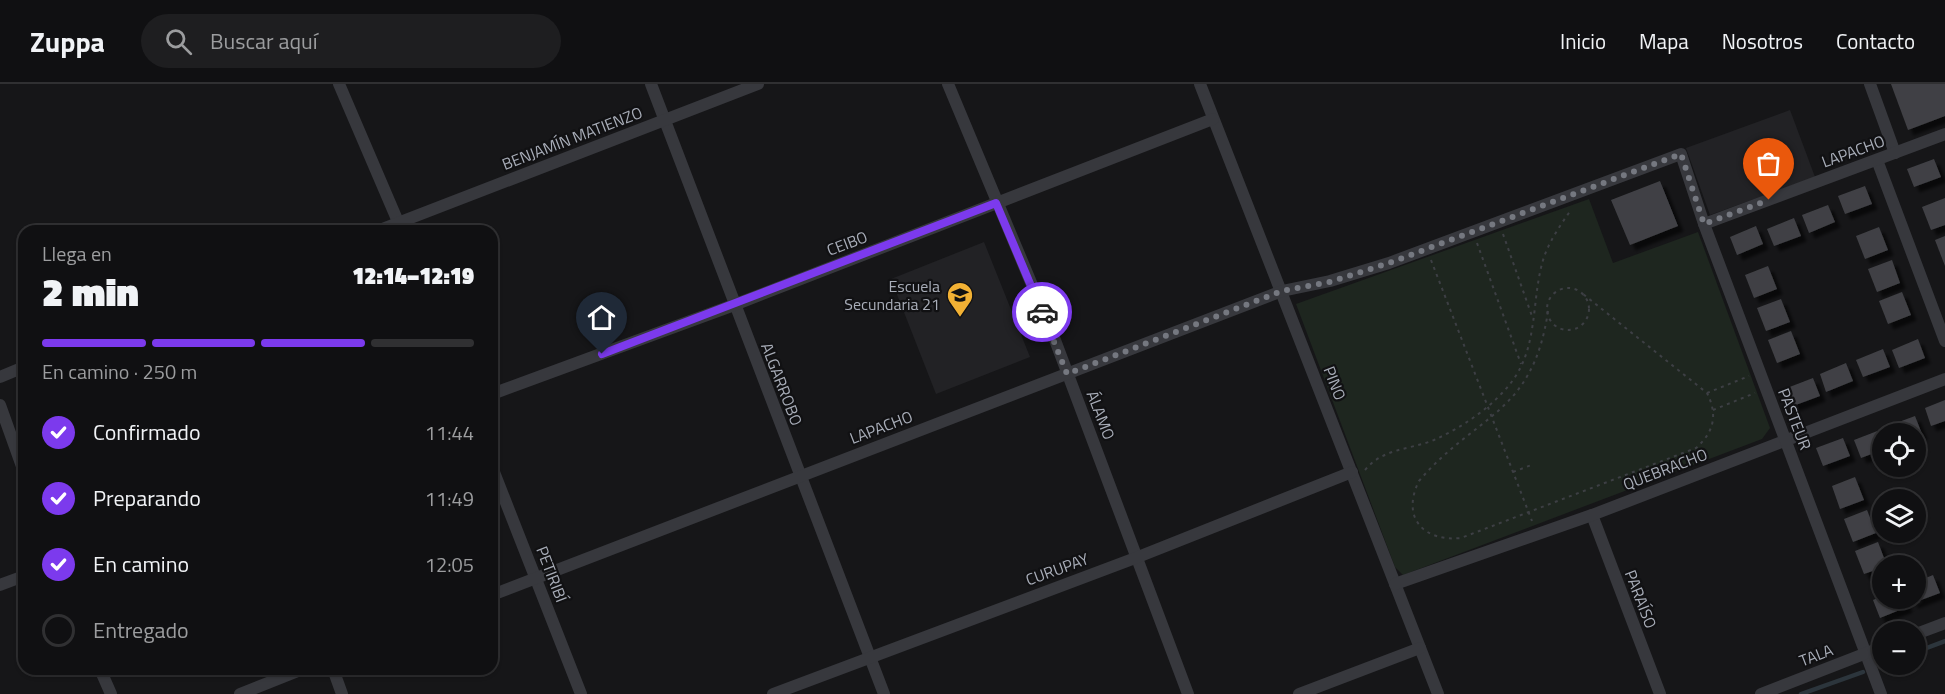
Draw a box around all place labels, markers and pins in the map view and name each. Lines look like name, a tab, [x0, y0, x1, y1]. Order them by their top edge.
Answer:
pin	[1743, 138, 1794, 200]
place label: Escuela Secundaria 21	[844, 274, 940, 316]
school or university icon: Escuela Secundaria 21	[945, 280, 975, 318]
pin	[576, 292, 627, 354]

